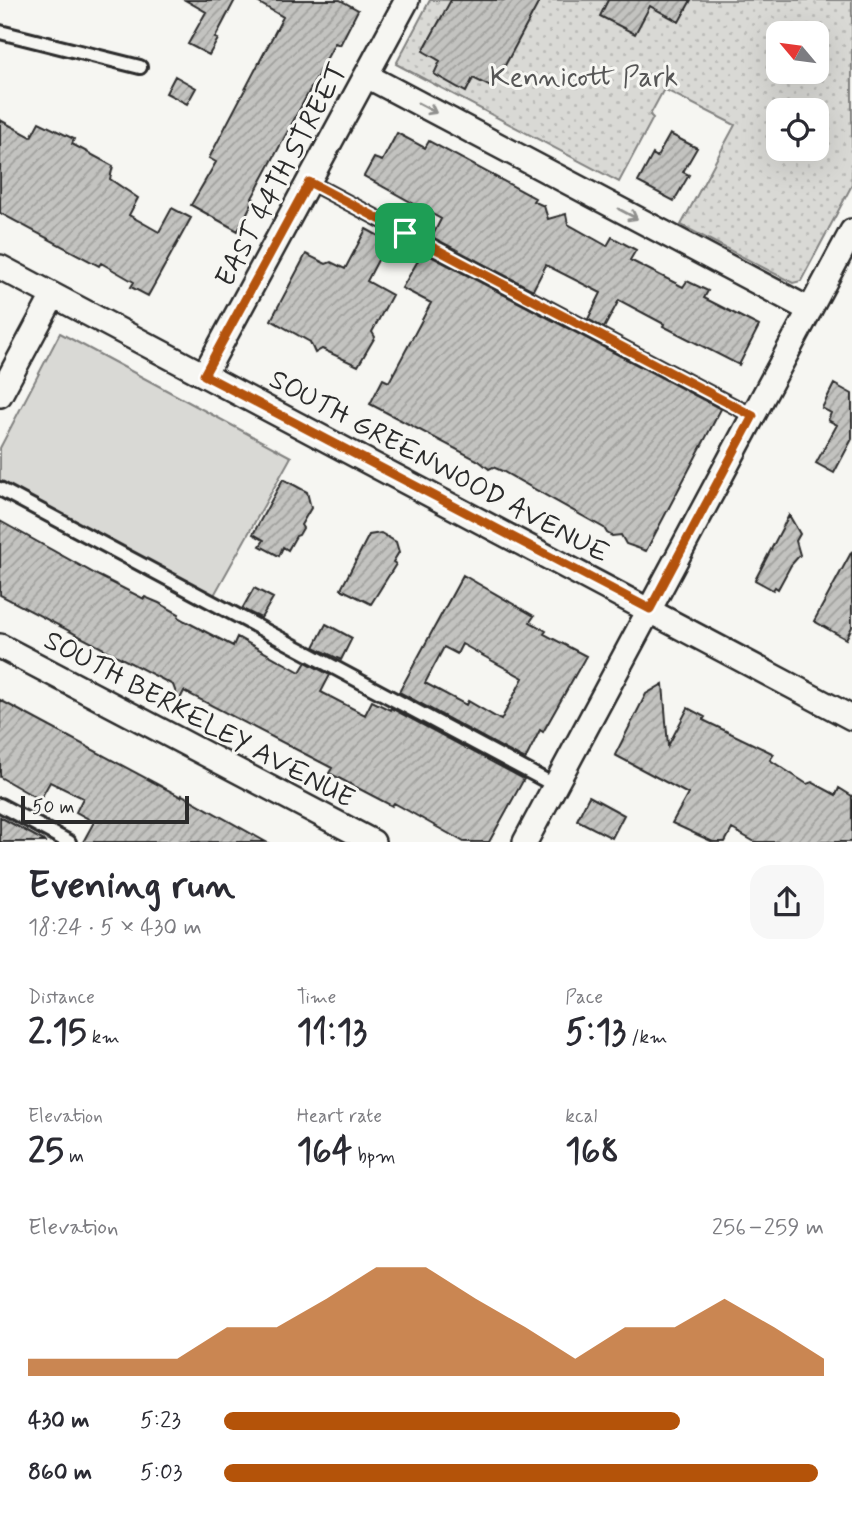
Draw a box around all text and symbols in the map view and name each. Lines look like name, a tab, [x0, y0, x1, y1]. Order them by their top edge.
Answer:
north arrow	[766, 21, 830, 84]
map controls	[766, 21, 829, 161]
street label: EAST 44TH STREET	[207, 57, 357, 294]
park label: Kennicott Park	[490, 60, 678, 97]
button: locate	[766, 98, 829, 161]
one-way arrow	[416, 101, 437, 115]
pin	[375, 203, 435, 263]
one-way arrow	[617, 208, 638, 221]
icon: arrive	[386, 214, 424, 252]
street label: SOUTH GREENWOOD AVENUE	[262, 362, 615, 573]
street label: SOUTH BERKELEY AVENUE	[37, 623, 360, 818]
scale bar	[21, 793, 189, 825]
text: 50 m	[32, 795, 75, 820]
text: Evening run	[28, 862, 235, 911]
button: share	[750, 865, 824, 939]
text: 18:24 · 5 × 430 m	[28, 913, 202, 943]
text: Distance	[28, 985, 95, 1010]
text: Time	[297, 985, 336, 1010]
text: Pace	[565, 985, 603, 1010]
text: 2.15	[28, 1010, 87, 1056]
text: 11:13	[297, 1010, 367, 1056]
text: 5:13	[565, 1010, 626, 1056]
text: km	[87, 1025, 120, 1050]
text: /km	[626, 1025, 667, 1050]
text: Elevation	[28, 1104, 103, 1129]
text: Heart rate	[297, 1104, 382, 1129]
text: kcal	[565, 1104, 597, 1129]
text: 25	[28, 1129, 64, 1175]
text: 164	[297, 1129, 352, 1175]
text: 168	[565, 1129, 619, 1175]
text: m	[64, 1144, 84, 1169]
text: bpm	[352, 1144, 396, 1169]
text: Elevation	[28, 1213, 119, 1243]
text: 256–259 m	[712, 1213, 824, 1243]
text: 430 m	[28, 1406, 89, 1436]
text: 5:23	[140, 1406, 181, 1436]
text: 860 m	[28, 1458, 92, 1488]
text: 5:03	[140, 1458, 183, 1488]

